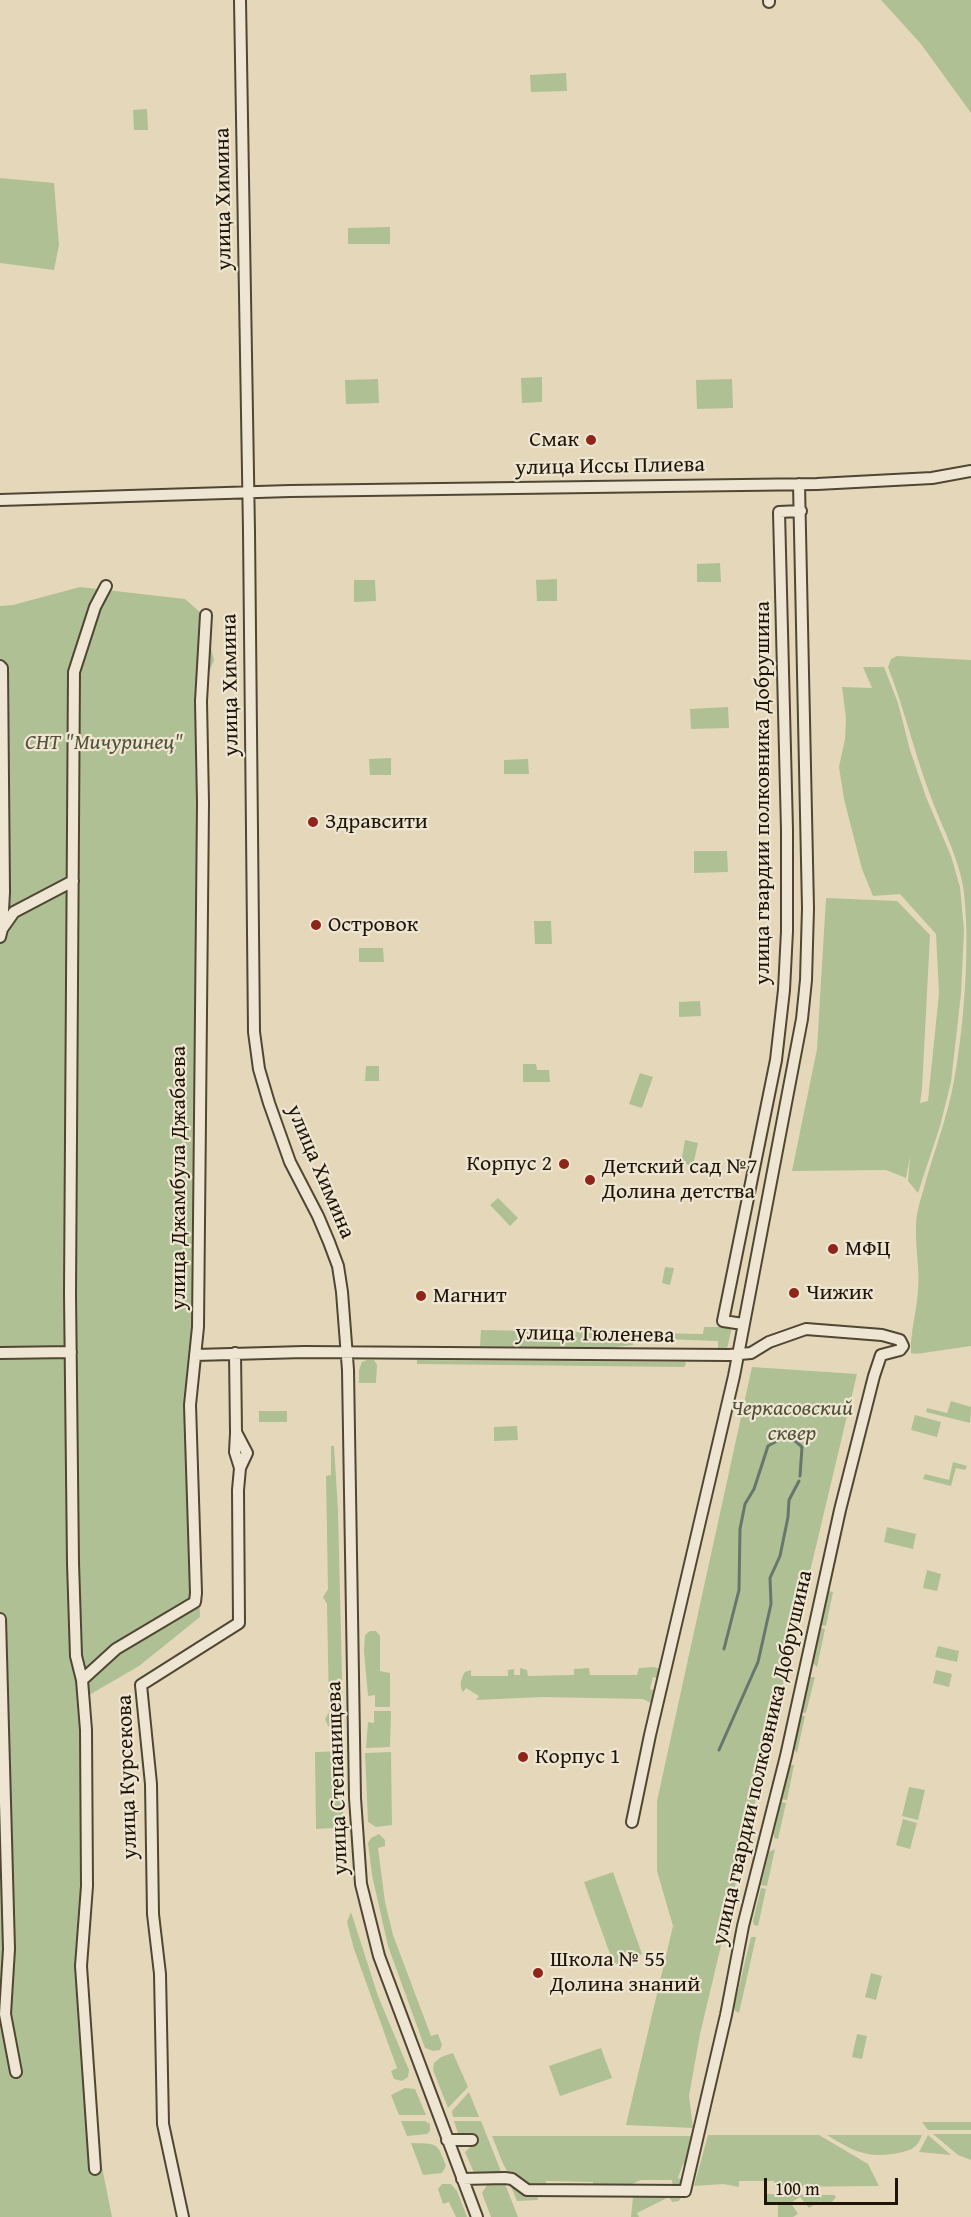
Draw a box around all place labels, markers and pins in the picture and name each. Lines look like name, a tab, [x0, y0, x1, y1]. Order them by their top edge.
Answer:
place label: Смак	[529, 427, 579, 453]
marker: Смак	[584, 433, 598, 447]
place label: Здравсити	[325, 809, 428, 835]
marker: Здравсити	[306, 815, 320, 829]
place label: Островок	[328, 912, 418, 938]
marker: Островок	[309, 918, 323, 932]
place label: Корпус 2	[467, 1151, 552, 1177]
place label: Детский сад №7 Долина детства	[602, 1154, 758, 1206]
marker: Корпус 2	[557, 1157, 571, 1171]
marker: Детский сад №7 Долина детства	[583, 1173, 597, 1187]
place label: МФЦ	[845, 1236, 891, 1262]
marker: МФЦ	[826, 1242, 840, 1256]
place label: Чижик	[806, 1280, 873, 1306]
place label: Магнит	[433, 1283, 507, 1309]
marker: Чижик	[787, 1286, 801, 1300]
marker: Магнит	[414, 1289, 428, 1303]
place label: Корпус 1	[535, 1744, 620, 1770]
marker: Корпус 1	[516, 1750, 530, 1764]
place label: Школа № 55 Долина знаний	[550, 1947, 700, 1999]
marker: Школа № 55 Долина знаний	[531, 1966, 545, 1980]

